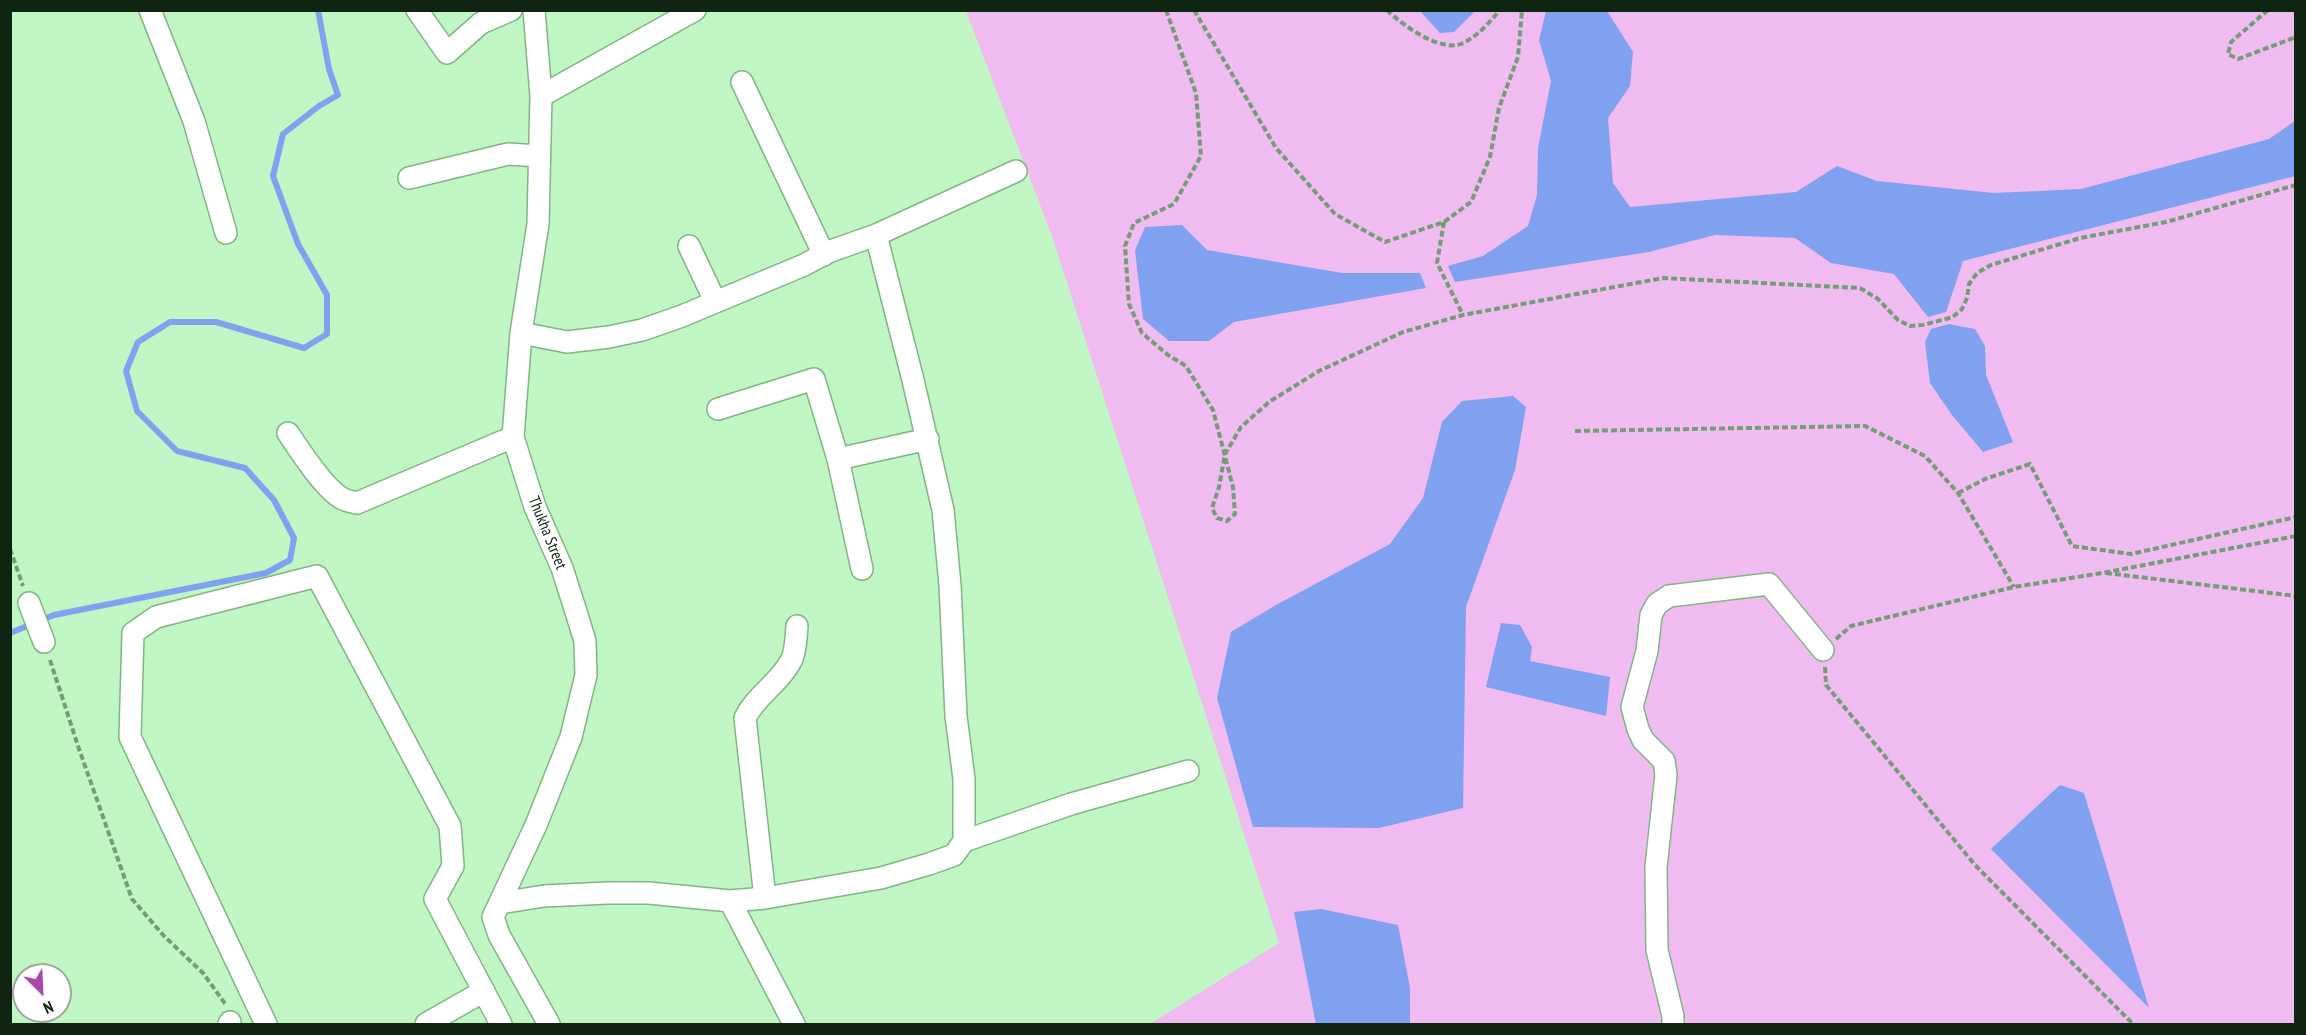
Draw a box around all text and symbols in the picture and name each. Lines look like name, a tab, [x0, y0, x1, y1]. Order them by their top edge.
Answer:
street label: Thukha Street	[524, 494, 570, 572]
north arrow	[12, 963, 72, 1023]
text: N	[41, 997, 57, 1019]

